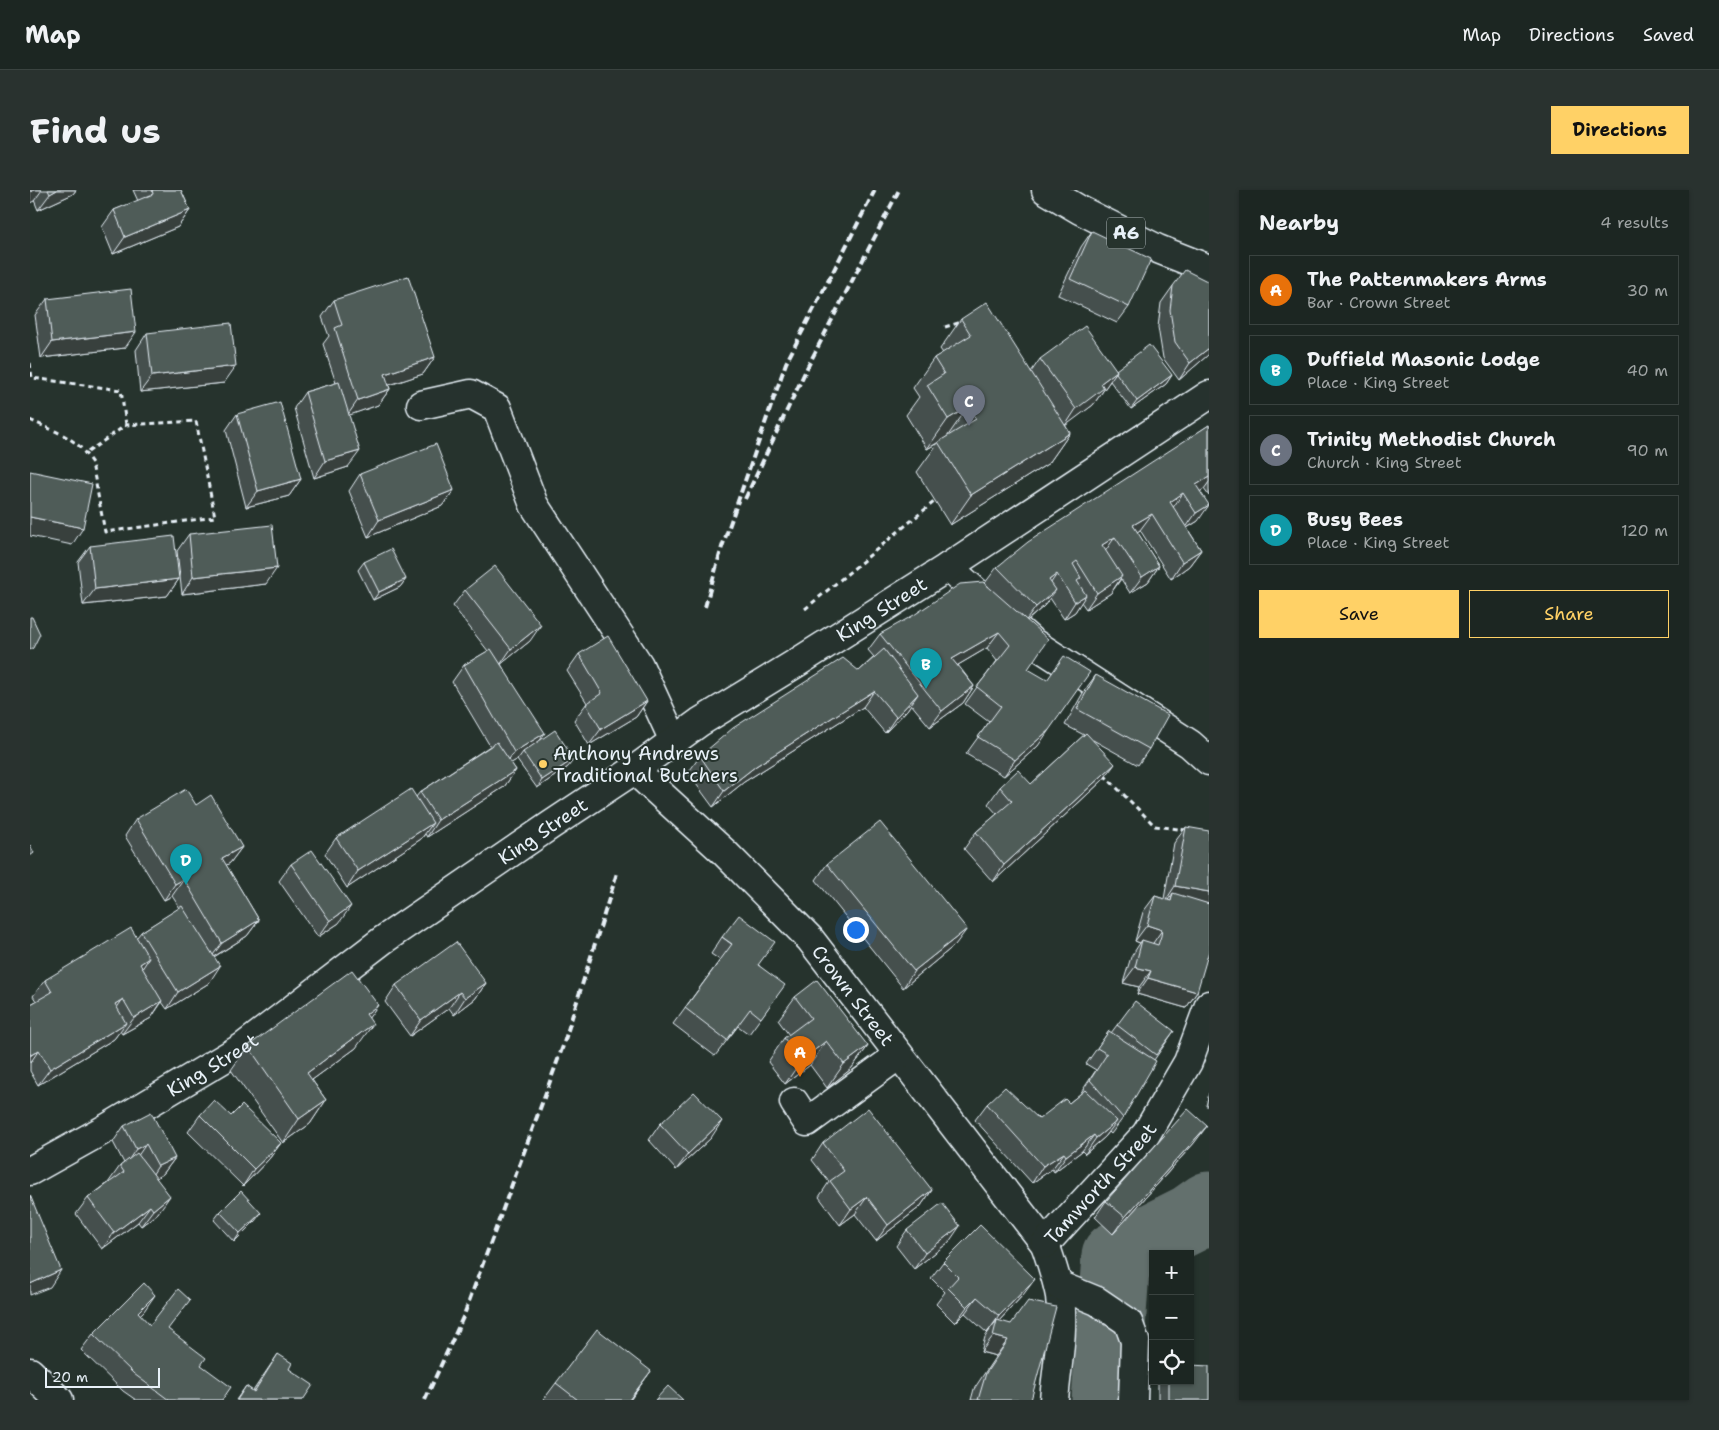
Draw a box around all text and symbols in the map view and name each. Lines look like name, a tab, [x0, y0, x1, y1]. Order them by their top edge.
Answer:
text: Map	[25, 19, 81, 51]
text: Map	[1463, 23, 1501, 47]
text: Directions	[1529, 23, 1615, 47]
text: Saved	[1643, 23, 1694, 47]
button: Directions	[1551, 106, 1689, 154]
text: Find us	[30, 107, 161, 154]
text: Nearby	[1259, 209, 1339, 237]
text: 4 results	[1600, 212, 1669, 233]
road number: A6	[1107, 218, 1145, 248]
text: The Pattenmakers Arms	[1307, 267, 1547, 292]
text: A	[1270, 280, 1282, 301]
text: 30 m	[1627, 280, 1668, 301]
text: Bar · Crown Street	[1307, 292, 1451, 313]
text: Duffield Masonic Lodge	[1307, 347, 1540, 372]
text: B	[1271, 360, 1281, 381]
text: 40 m	[1626, 360, 1668, 381]
text: Place · King Street	[1307, 372, 1450, 393]
pin: C	[953, 385, 985, 426]
text: Trinity Methodist Church	[1307, 427, 1556, 452]
text: C	[1271, 440, 1281, 461]
text: 90 m	[1627, 440, 1668, 461]
text: Church · King Street	[1307, 452, 1462, 473]
text: Busy Bees	[1307, 507, 1403, 532]
text: D	[1270, 520, 1282, 541]
text: 120 m	[1621, 520, 1668, 541]
text: Place · King Street	[1307, 532, 1450, 553]
street label: King Street	[832, 572, 932, 648]
button: Save	[1259, 590, 1459, 638]
button: Share	[1469, 590, 1669, 638]
pin: B	[910, 648, 942, 689]
place label: Anthony Andrews Traditional Butchers	[553, 741, 738, 788]
marker: Anthony Andrews Traditional Butchers	[537, 758, 549, 770]
street label: King Street	[493, 792, 592, 871]
pin: D	[170, 844, 202, 885]
your location	[843, 917, 869, 943]
street label: Crown Street	[806, 940, 900, 1051]
street label: King Street	[162, 1028, 263, 1103]
pin: A	[784, 1036, 816, 1077]
street label: Tamworth Street	[1039, 1119, 1163, 1250]
map controls	[1149, 1250, 1194, 1385]
button: +	[1149, 1250, 1194, 1295]
button: −	[1149, 1295, 1194, 1340]
button: locate	[1149, 1340, 1194, 1385]
scale bar	[45, 1365, 160, 1388]
text: 20 m	[52, 1368, 88, 1386]

